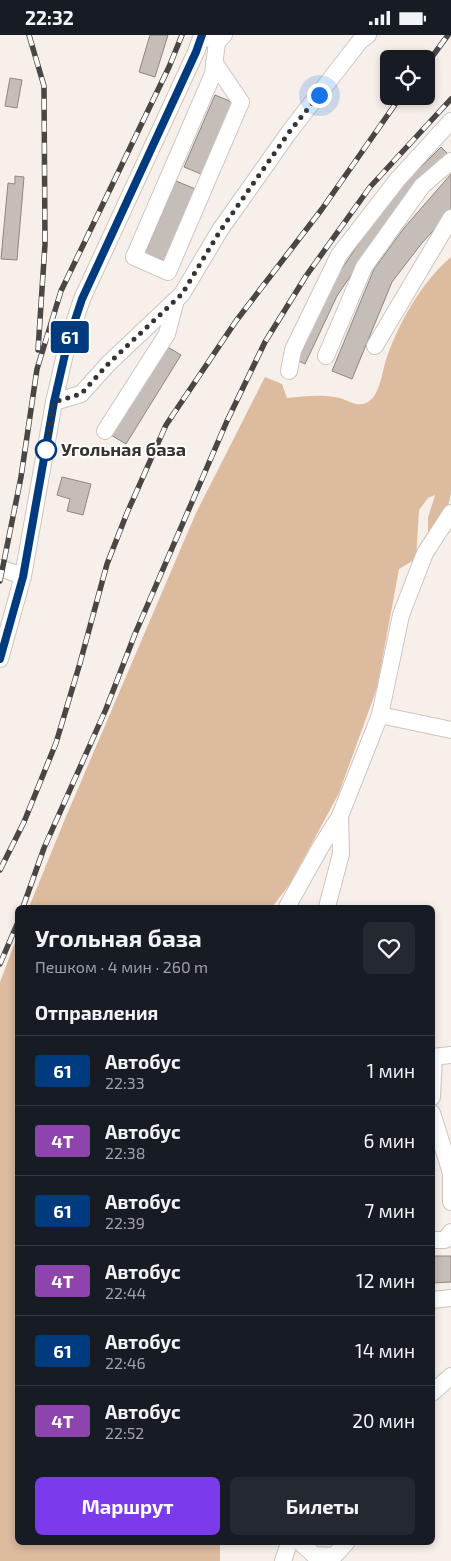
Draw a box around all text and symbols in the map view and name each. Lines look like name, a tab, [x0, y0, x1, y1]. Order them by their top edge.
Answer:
text: 22:32	[25, 6, 74, 29]
map controls	[380, 50, 435, 105]
button: locate	[380, 50, 435, 105]
your location	[307, 83, 332, 108]
line badge: 61	[48, 321, 92, 353]
text: 61	[61, 326, 79, 348]
place label: Угольная база	[61, 438, 186, 460]
marker: Угольная база	[35, 439, 57, 461]
button: heart	[363, 922, 415, 974]
text: Угольная база	[35, 923, 202, 952]
text: Пешком · 4 мин · 260 m	[35, 957, 208, 976]
text: Отправления	[35, 1001, 158, 1024]
text: Автобус	[105, 1050, 181, 1073]
text: 1 мин	[367, 1059, 415, 1082]
text: 61	[53, 1060, 72, 1082]
text: 22:33	[105, 1073, 145, 1092]
text: Автобус	[105, 1120, 181, 1143]
text: 6 мин	[363, 1129, 415, 1152]
text: 4Т	[51, 1130, 74, 1152]
text: 22:38	[105, 1143, 145, 1162]
text: Автобус	[105, 1190, 181, 1213]
text: 7 мин	[365, 1199, 415, 1222]
text: 61	[53, 1200, 72, 1222]
text: 22:39	[105, 1213, 145, 1232]
text: Автобус	[105, 1260, 181, 1283]
text: 12 мин	[356, 1269, 415, 1292]
text: 4Т	[51, 1270, 74, 1292]
text: 22:44	[105, 1283, 146, 1302]
text: Автобус	[105, 1330, 181, 1353]
text: 14 мин	[355, 1339, 415, 1362]
text: 61	[53, 1340, 72, 1362]
text: 22:46	[105, 1353, 146, 1372]
text: Автобус	[105, 1400, 181, 1423]
text: 20 мин	[352, 1409, 415, 1432]
text: 4Т	[51, 1410, 74, 1432]
text: 22:52	[105, 1423, 144, 1442]
button: Маршрут	[35, 1477, 220, 1535]
button: Билеты	[230, 1477, 415, 1535]

